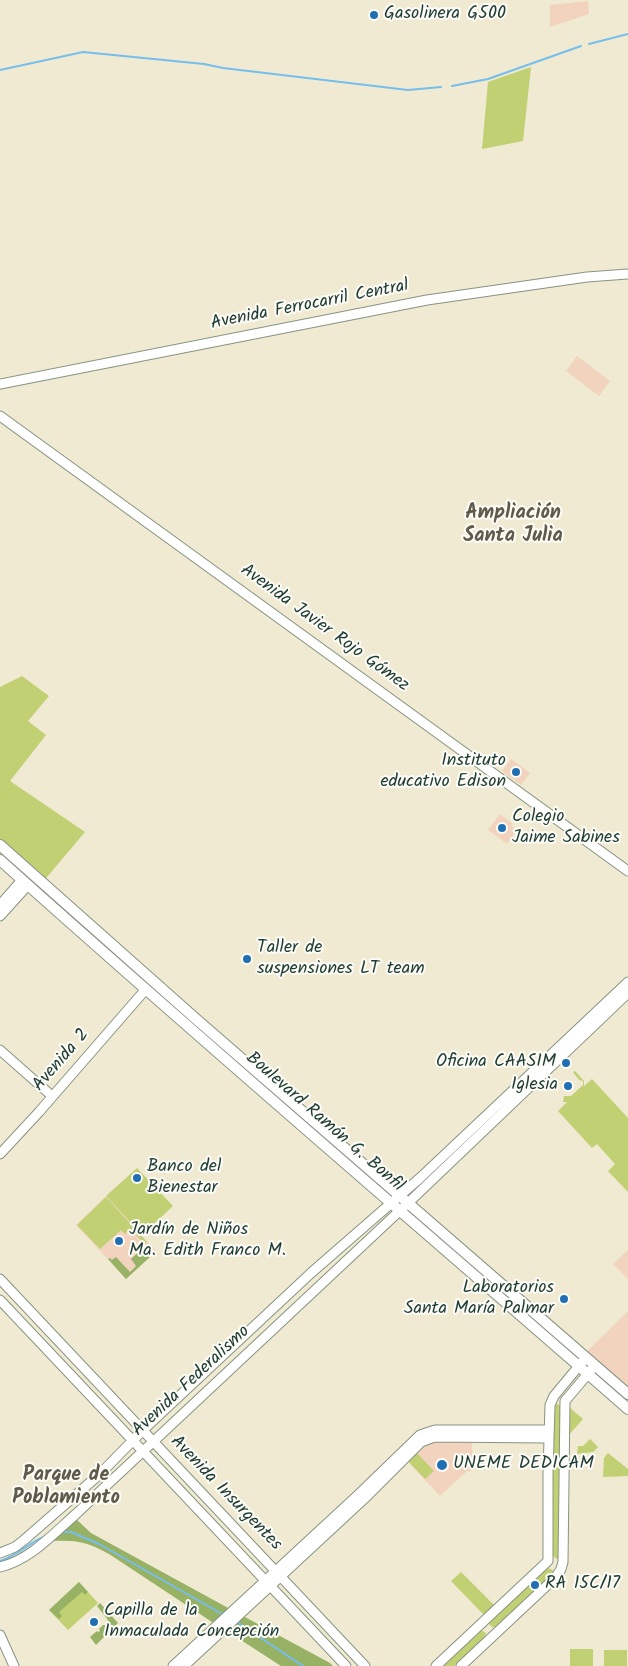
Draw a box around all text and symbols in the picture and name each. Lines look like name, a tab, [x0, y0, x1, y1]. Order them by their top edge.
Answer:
place label: Gasolinera G500	[384, 4, 506, 26]
marker: Gasolinera G500	[368, 9, 380, 21]
street label: Avenida Ferrocarril Central	[209, 276, 411, 336]
district label: Ampliación Santa Julia	[463, 503, 563, 550]
street label: Avenida Javier Rojo Gómez	[235, 561, 413, 697]
place label: Instituto educativo Edison	[380, 751, 506, 794]
marker: Instituto educativo Edison	[510, 766, 522, 778]
place label: Colegio Jaime Sabines	[512, 807, 620, 850]
marker: Colegio Jaime Sabines	[496, 822, 508, 834]
place label: Taller de suspensiones LT team	[257, 938, 424, 981]
marker: Taller de suspensiones LT team	[241, 953, 253, 965]
street label: Avenida 2	[29, 1025, 95, 1097]
street label: Boulevard Ramón G. Bonfil	[240, 1048, 408, 1198]
place label: Oficina CAASIM	[436, 1052, 556, 1074]
marker: Oficina CAASIM	[560, 1057, 572, 1069]
place label: Iglesia	[511, 1075, 558, 1097]
marker: Iglesia	[562, 1080, 574, 1092]
place label: Banco del Bienestar	[147, 1157, 221, 1200]
marker: Banco del Bienestar	[131, 1172, 143, 1184]
place label: Jardín de Niños Ma. Edith Franco M.	[129, 1220, 286, 1262]
marker: Jardín de Niños Ma. Edith Franco M.	[113, 1235, 125, 1247]
place label: Laboratorios Santa María Palmar	[404, 1278, 554, 1320]
marker: Laboratorios Santa María Palmar	[558, 1293, 570, 1305]
street label: Avenida Federalismo	[129, 1322, 255, 1442]
street label: Avenida Insurgentes	[165, 1432, 285, 1556]
place label: UNEME DEDICAM	[453, 1454, 594, 1476]
marker: UNEME DEDICAM	[435, 1458, 449, 1472]
district label: Parque de Poblamiento	[12, 1465, 120, 1512]
place label: RA 15C/17	[545, 1574, 620, 1596]
marker: RA 15C/17	[529, 1579, 541, 1591]
place label: Capilla de la Inmaculada Concepción	[104, 1601, 279, 1644]
marker: Capilla de la Inmaculada Concepción	[88, 1616, 100, 1628]

